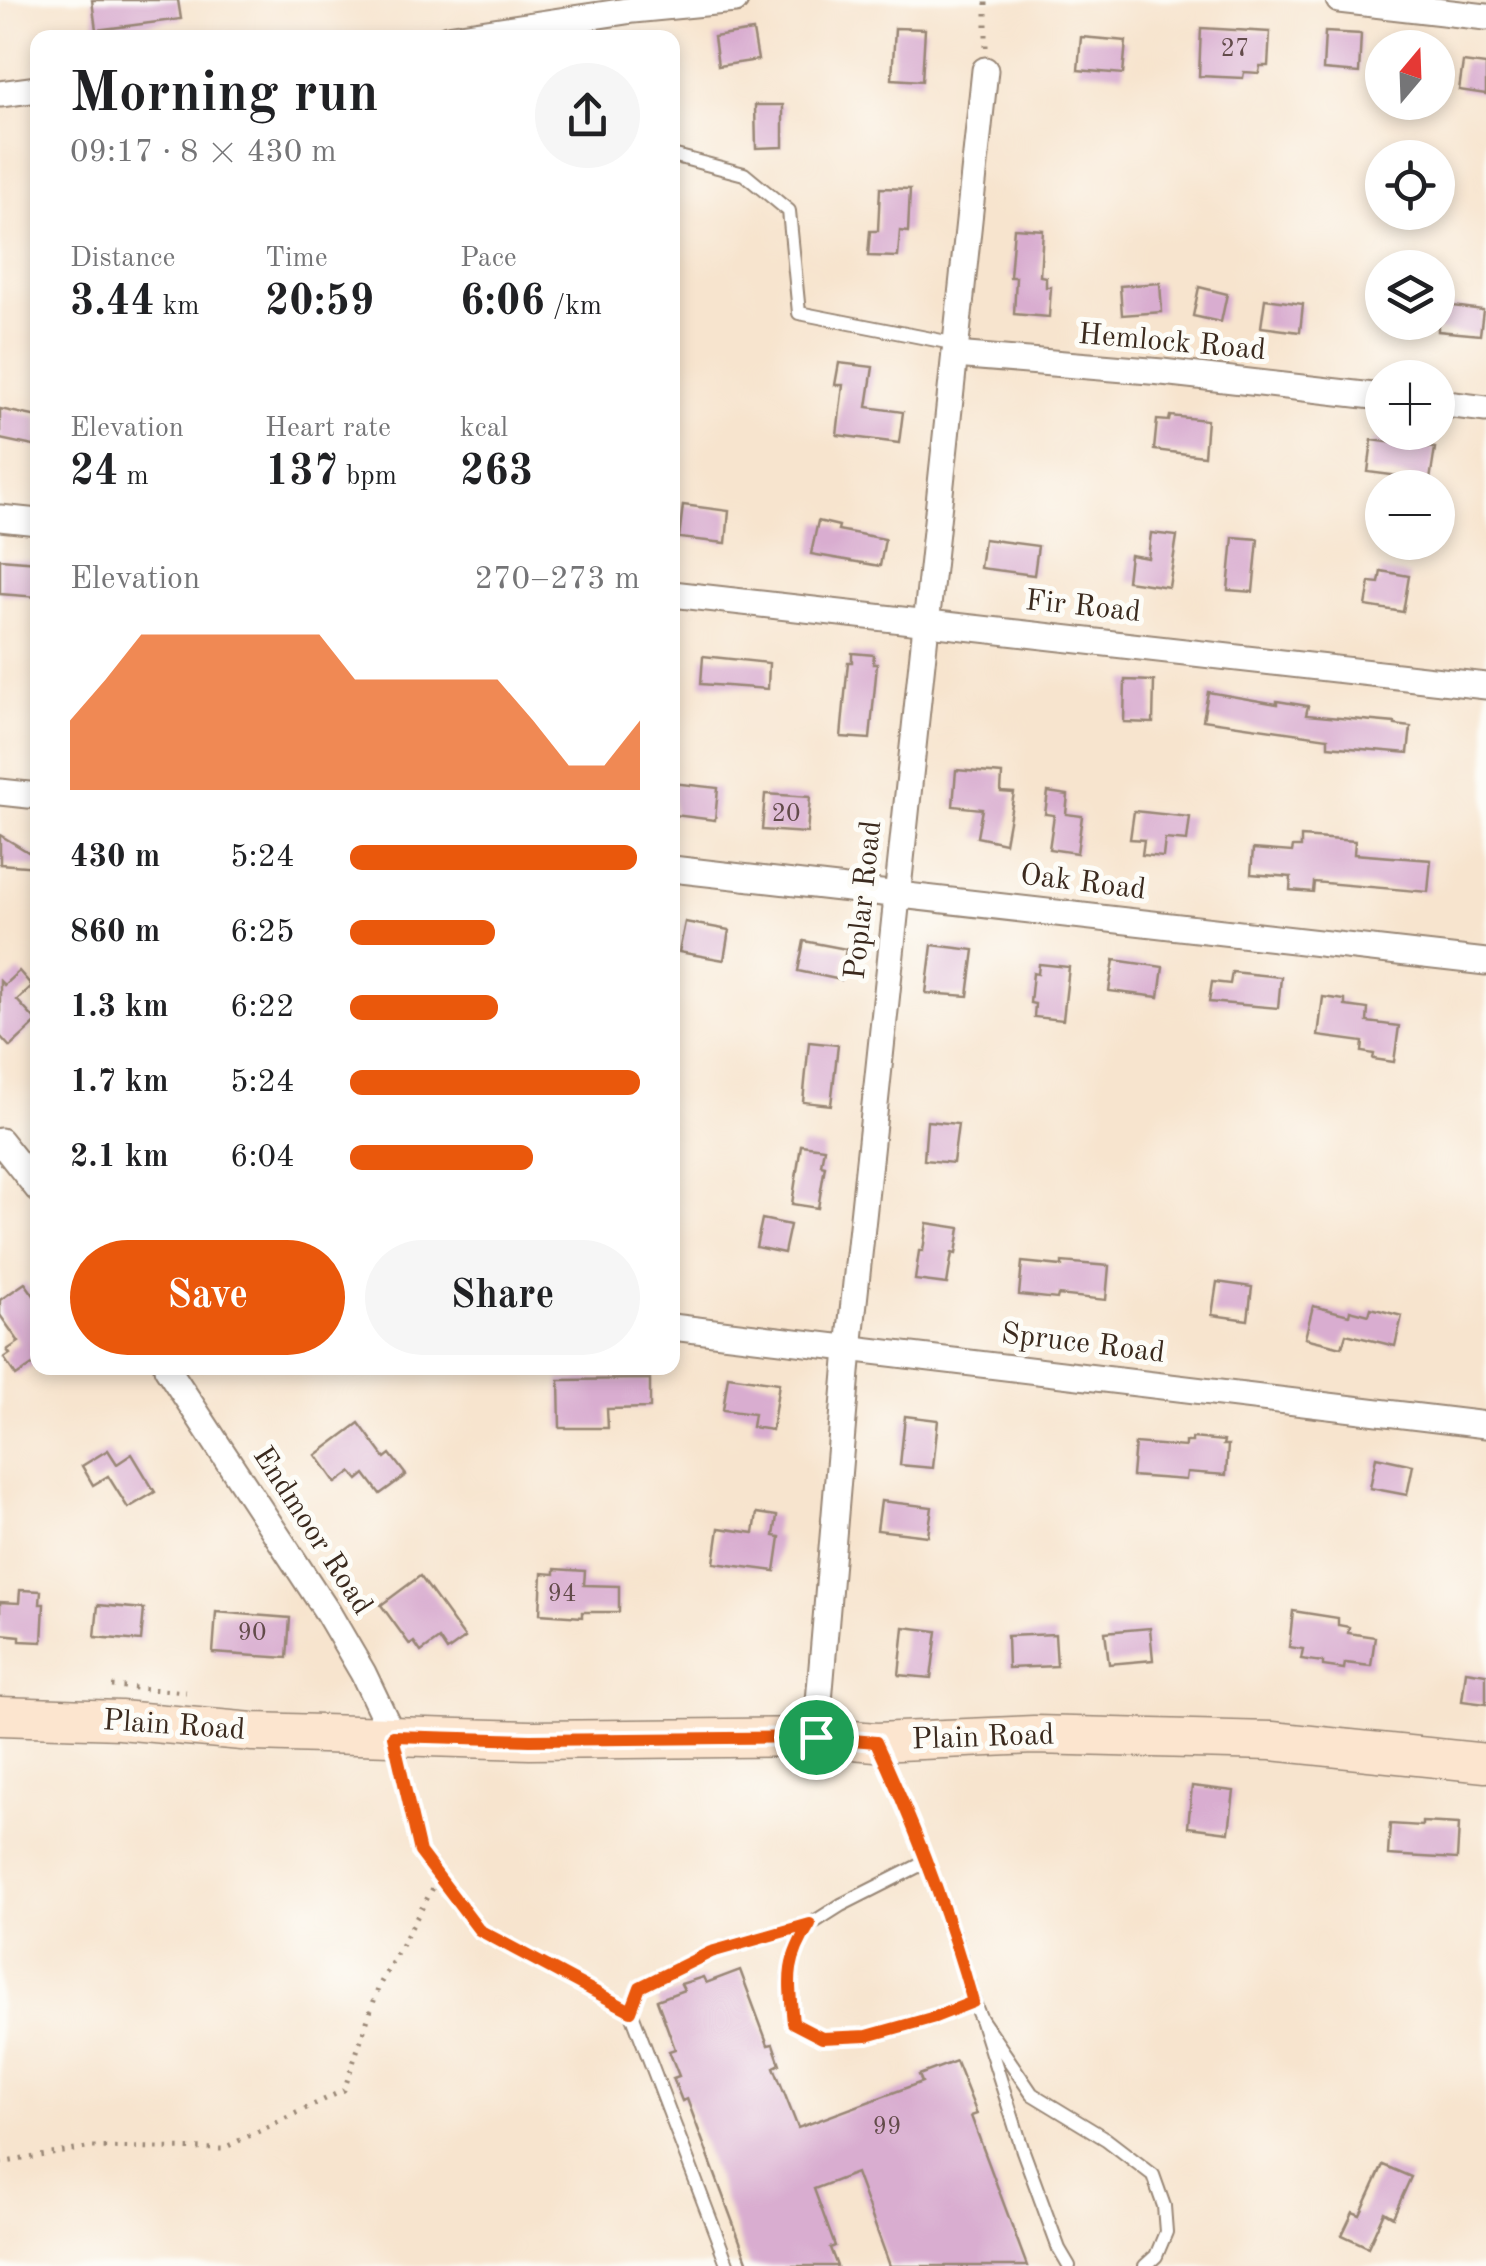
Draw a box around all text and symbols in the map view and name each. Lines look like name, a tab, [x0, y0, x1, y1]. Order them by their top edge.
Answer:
north arrow	[1365, 30, 1455, 120]
map controls	[1365, 30, 1455, 560]
house number: 27	[1220, 37, 1250, 62]
button: share	[535, 63, 640, 168]
text: Morning run	[70, 68, 379, 123]
text: 09:17 · 8 × 430 m	[70, 137, 337, 169]
button: locate	[1365, 140, 1455, 230]
text: Distance	[70, 245, 175, 273]
text: Time	[265, 245, 328, 273]
text: Pace	[460, 245, 517, 273]
button: layers	[1365, 250, 1455, 340]
text: 3.44	[70, 282, 155, 324]
text: 20:59	[265, 282, 374, 324]
text: 6:06	[460, 282, 545, 324]
text: km	[155, 293, 199, 321]
text: /km	[545, 293, 602, 321]
street label: Hemlock Road	[1077, 320, 1267, 366]
button: +	[1365, 360, 1455, 450]
text: Elevation	[70, 415, 184, 443]
text: Heart rate	[265, 415, 391, 443]
text: kcal	[460, 415, 508, 443]
text: 24	[70, 452, 119, 494]
text: 137	[265, 452, 338, 494]
text: 263	[460, 452, 533, 494]
text: m	[119, 463, 149, 491]
text: bpm	[338, 463, 397, 491]
button: −	[1365, 470, 1455, 560]
text: Elevation	[70, 564, 200, 596]
text: 270–273 m	[474, 564, 640, 596]
street label: Fir Road	[1024, 586, 1142, 628]
house number: 20	[771, 802, 801, 827]
street label: Poplar Road	[841, 819, 887, 981]
text: 430 m	[70, 842, 160, 874]
text: 5:24	[230, 842, 295, 874]
street label: Oak Road	[1018, 860, 1148, 906]
text: 860 m	[70, 917, 160, 949]
text: 6:25	[230, 917, 295, 949]
text: 1.3 km	[70, 992, 169, 1024]
text: 6:22	[230, 992, 295, 1024]
text: 1.7 km	[70, 1067, 169, 1099]
text: 5:24	[230, 1067, 295, 1099]
text: 2.1 km	[70, 1142, 169, 1174]
text: 6:04	[230, 1142, 295, 1174]
button: Save	[70, 1240, 345, 1355]
button: Share	[365, 1240, 640, 1355]
street label: Spruce Road	[999, 1319, 1167, 1369]
street label: Endmoor Road	[247, 1442, 377, 1620]
house number: 94	[547, 1582, 577, 1607]
house number: 90	[237, 1621, 267, 1646]
pin	[774, 1695, 859, 1780]
street label: Plain Road	[102, 1706, 246, 1746]
icon: arrive	[789, 1710, 844, 1765]
street label: Plain Road	[911, 1721, 1055, 1755]
house number: 99	[872, 2115, 902, 2140]

